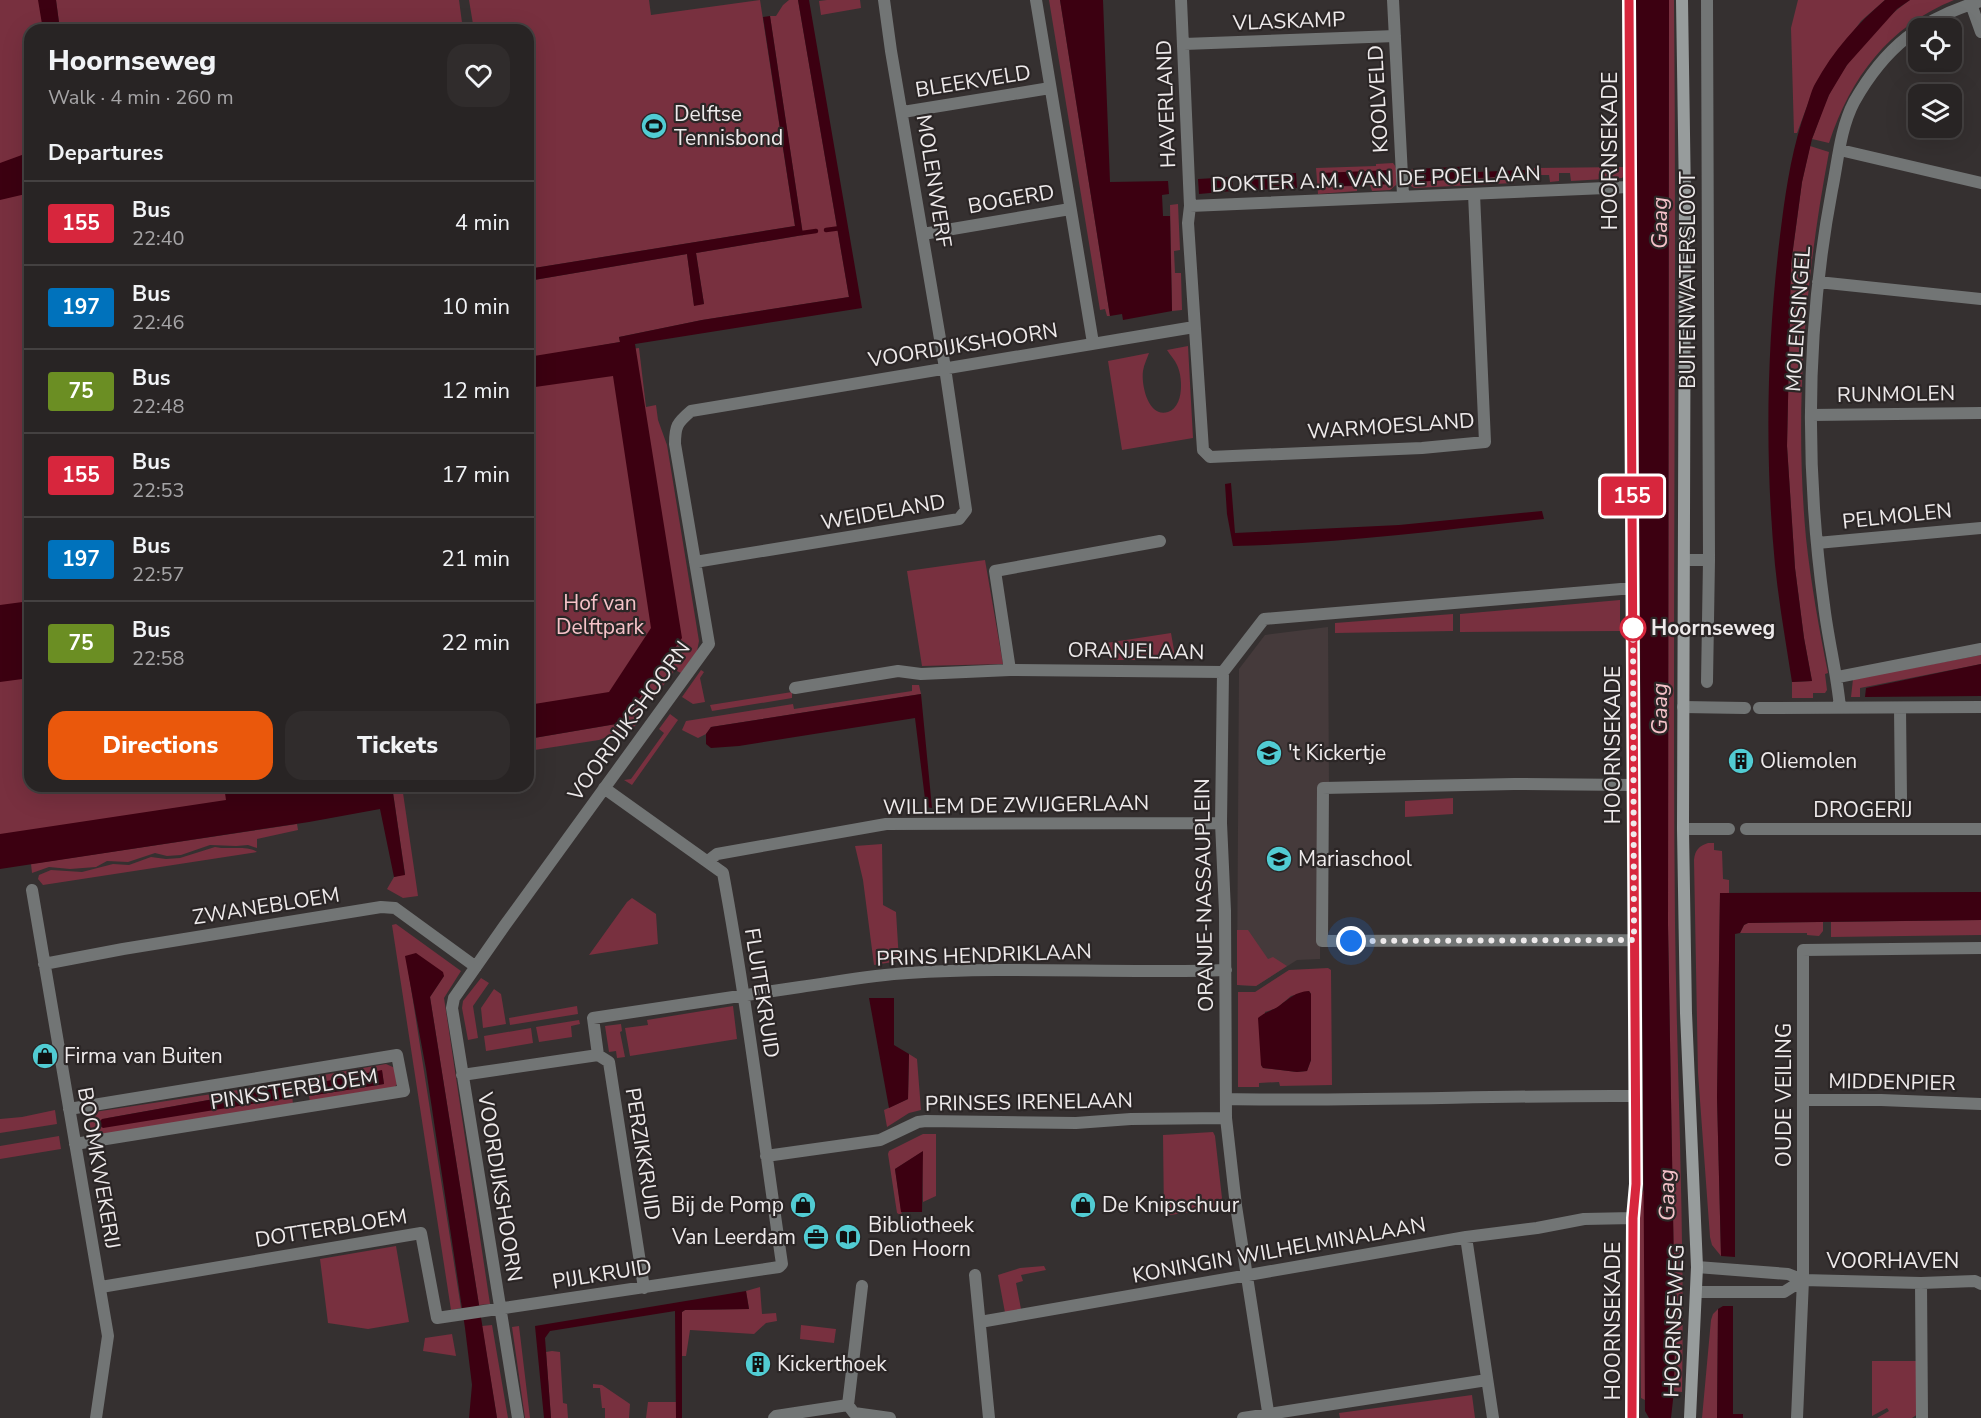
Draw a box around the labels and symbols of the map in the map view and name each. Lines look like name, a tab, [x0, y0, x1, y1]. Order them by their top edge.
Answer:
street label: VLASKAMP	[1231, 5, 1346, 37]
street label: HAVERLAND	[1150, 39, 1182, 169]
street label: KOOLVELD	[1361, 44, 1395, 154]
street label: BLEEKVELD	[913, 58, 1033, 104]
street label: HOORNSEKADE	[1596, 72, 1624, 230]
place label: Delftse Tennisbond	[674, 100, 783, 152]
sports icon: Delftse Tennisbond	[639, 111, 669, 141]
street label: MOLENWERF	[910, 113, 958, 249]
street label: DOKTER A.M. VAN DE POELLAAN	[1211, 159, 1541, 199]
street label: BUITENWATERSLOOT	[1674, 171, 1702, 389]
street label: BOGERD	[966, 178, 1056, 220]
water label: Gaag	[1645, 197, 1675, 249]
street label: MOLENSINGEL	[1779, 245, 1817, 393]
street label: VOORDIJKSHOORN	[865, 316, 1060, 374]
street label: RUNMOLEN	[1837, 379, 1955, 409]
street label: WARMOESLAND	[1306, 406, 1476, 446]
line badge: 155	[1598, 476, 1666, 516]
street label: WEIDELAND	[819, 487, 947, 537]
street label: PELMOLEN	[1841, 496, 1953, 536]
park label: Hof van Delftpark	[556, 589, 645, 641]
place label: Hoornseweg	[1651, 614, 1775, 642]
marker: Hoornseweg	[1620, 615, 1646, 641]
street label: VOORDIJKSHOORN	[561, 635, 697, 807]
street label: ORANJELAAN	[1067, 636, 1205, 666]
street label: HOORNSEKADE	[1599, 666, 1627, 824]
water label: Gaag	[1645, 683, 1675, 735]
school or university icon: 't Kickertje	[1254, 738, 1284, 768]
place label: 't Kickertje	[1288, 739, 1386, 767]
building icon: Oliemolen	[1726, 746, 1756, 776]
place label: Oliemolen	[1760, 747, 1857, 775]
street label: ORANJE-NASSAUPLEIN	[1188, 778, 1220, 1012]
street label: WILLEM DE ZWIJGERLAAN	[883, 789, 1149, 821]
street label: DROGERIJ	[1813, 796, 1913, 824]
school or university icon: Mariaschool	[1264, 844, 1294, 874]
place label: Mariaschool	[1298, 845, 1413, 873]
street label: ZWANEBLOEM	[191, 881, 341, 931]
street label: FLUITEKRUID	[738, 926, 786, 1060]
your location	[1336, 926, 1366, 956]
street label: PRINS HENDRIKLAAN	[876, 937, 1092, 973]
street label: OUDE VEILING	[1770, 1023, 1798, 1167]
shop icon: Firma van Buiten	[30, 1041, 60, 1071]
place label: Firma van Buiten	[64, 1042, 223, 1070]
street label: PINKSTERBLOEM	[208, 1062, 380, 1116]
street label: MIDDENPIER	[1828, 1067, 1956, 1097]
street label: BOOMKWEKERIJ	[71, 1085, 127, 1251]
street label: PERZIKKRUID	[619, 1086, 667, 1222]
street label: PRINSES IRENELAAN	[925, 1086, 1133, 1118]
street label: VOORDIJKSHOORN	[471, 1089, 529, 1284]
water label: Gaag	[1652, 1169, 1682, 1221]
shop icon: Bij de Pomp	[788, 1190, 818, 1220]
shop icon: De Knipschuur	[1068, 1190, 1098, 1220]
place label: Bij de Pomp	[671, 1191, 784, 1219]
place label: De Knipschuur	[1102, 1191, 1240, 1219]
street label: DOTTERBLOEM	[253, 1202, 409, 1254]
street label: KONINGIN WILHELMINALAAN	[1130, 1210, 1428, 1290]
place label: Bibliotheek Den Hoorn	[868, 1211, 975, 1263]
office icon: Van Leerdam	[801, 1222, 831, 1252]
library icon: Bibliotheek Den Hoorn	[833, 1222, 863, 1252]
place label: Van Leerdam	[671, 1223, 796, 1251]
street label: HOORNSEKADE	[1599, 1242, 1627, 1400]
street label: HOORNSEWEG	[1657, 1244, 1691, 1398]
street label: VOORHAVEN	[1826, 1247, 1959, 1275]
street label: PIJLKRUID	[550, 1252, 654, 1296]
building icon: Kickerthoek	[743, 1349, 773, 1379]
place label: Kickerthoek	[777, 1350, 887, 1378]

